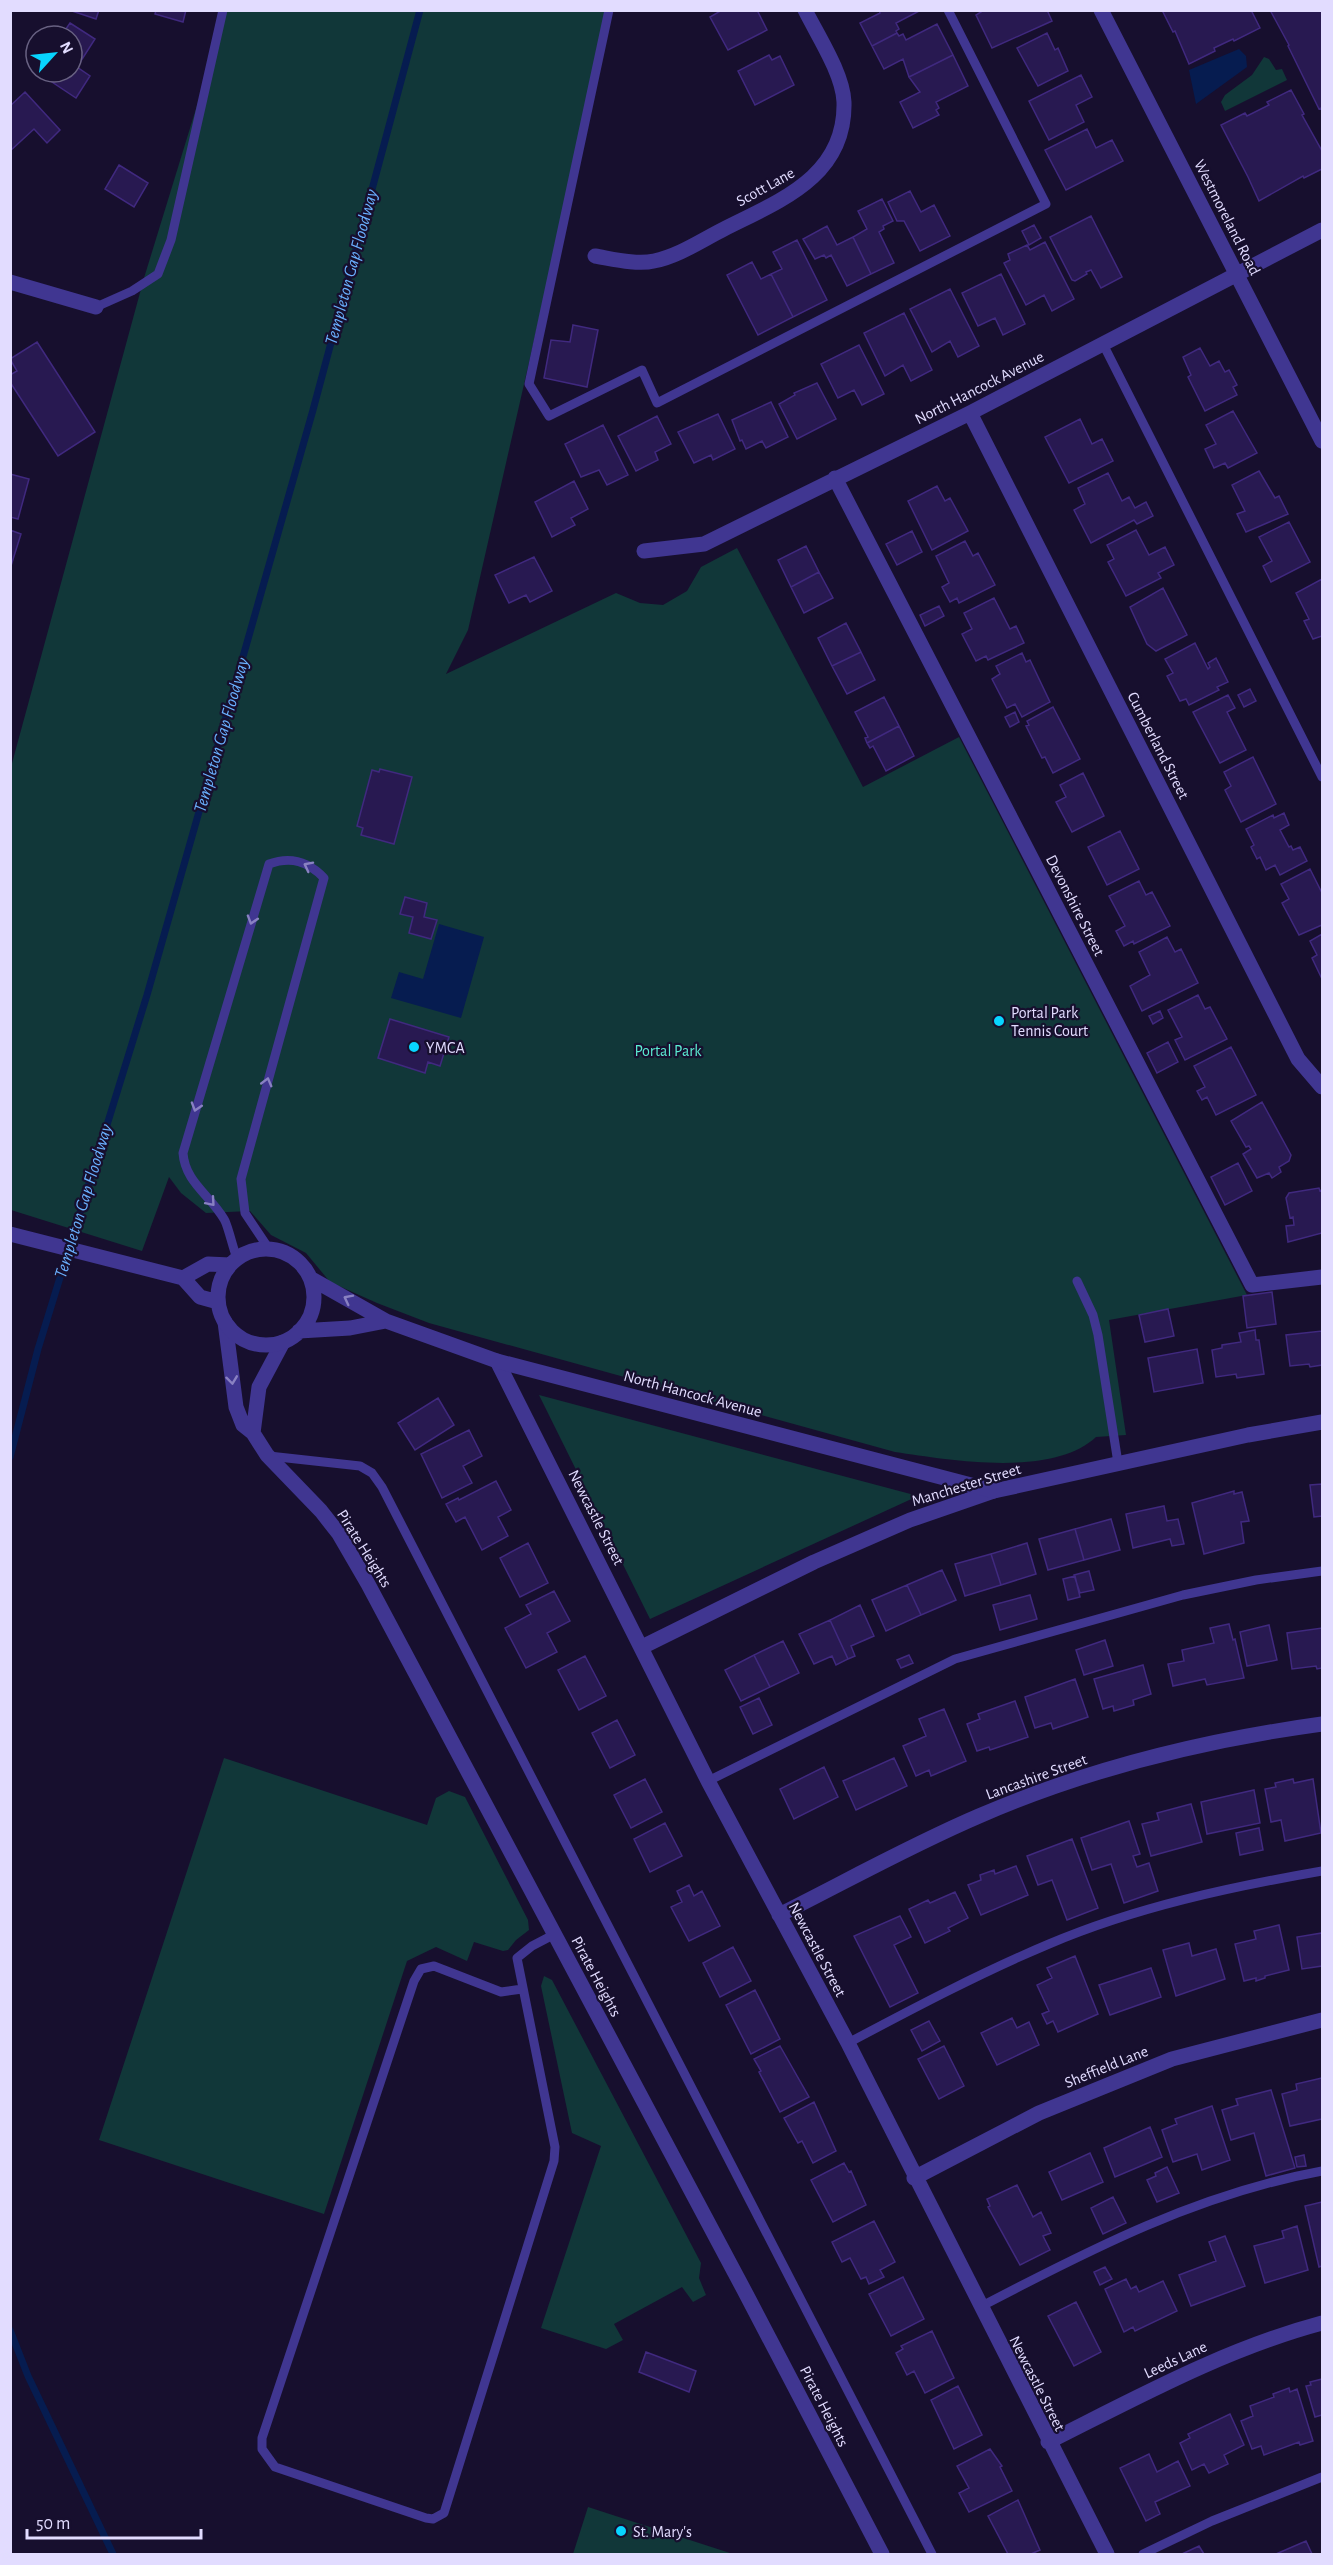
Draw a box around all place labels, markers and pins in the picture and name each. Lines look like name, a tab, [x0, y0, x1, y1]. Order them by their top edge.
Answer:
place label: Portal Park Tennis Court	[1011, 1005, 1088, 1039]
marker: Portal Park Tennis Court	[992, 1014, 1006, 1028]
marker: YMCA	[407, 1040, 421, 1054]
place label: YMCA	[426, 1040, 465, 1056]
marker: St. Mary's	[614, 2524, 628, 2538]
place label: St. Mary's	[633, 2524, 692, 2541]

